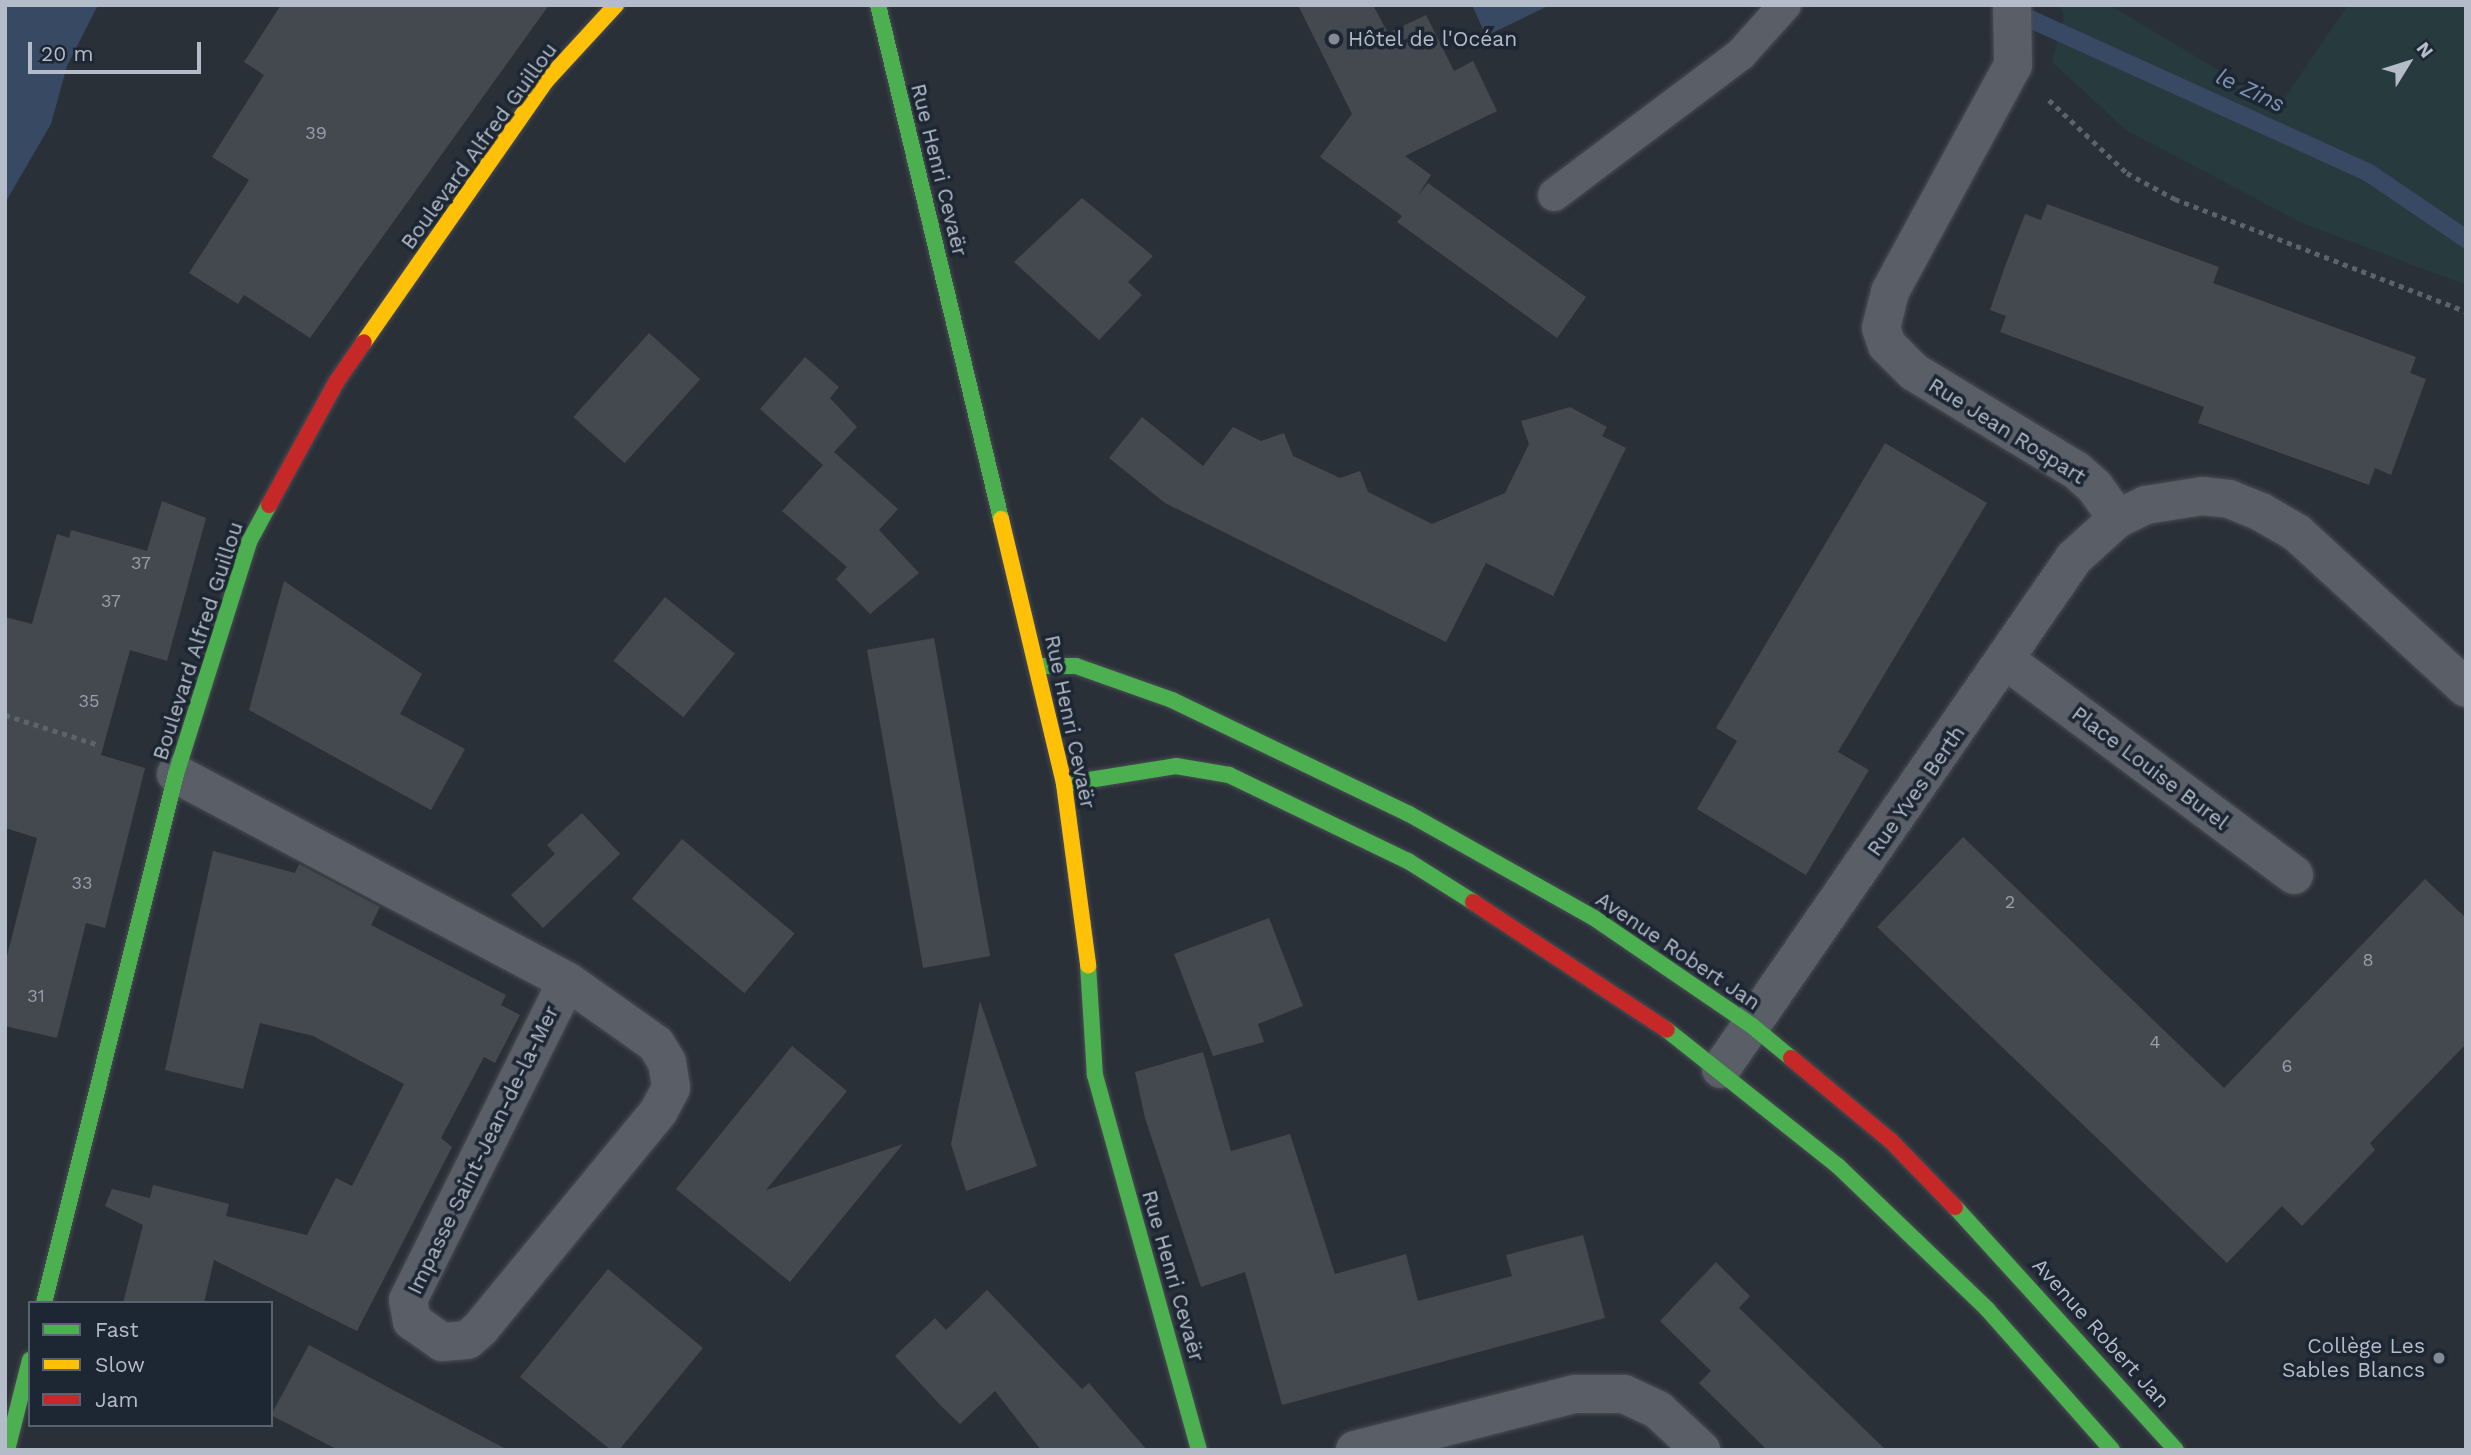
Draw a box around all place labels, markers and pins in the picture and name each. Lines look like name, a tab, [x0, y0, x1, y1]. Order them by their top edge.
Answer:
place label: Hôtel de l'Océan	[1348, 26, 1518, 52]
marker: Hôtel de l'Océan	[1326, 31, 1342, 47]
place label: Collège Les Sables Blancs	[2282, 1333, 2425, 1383]
marker: Collège Les Sables Blancs	[2431, 1350, 2447, 1366]

